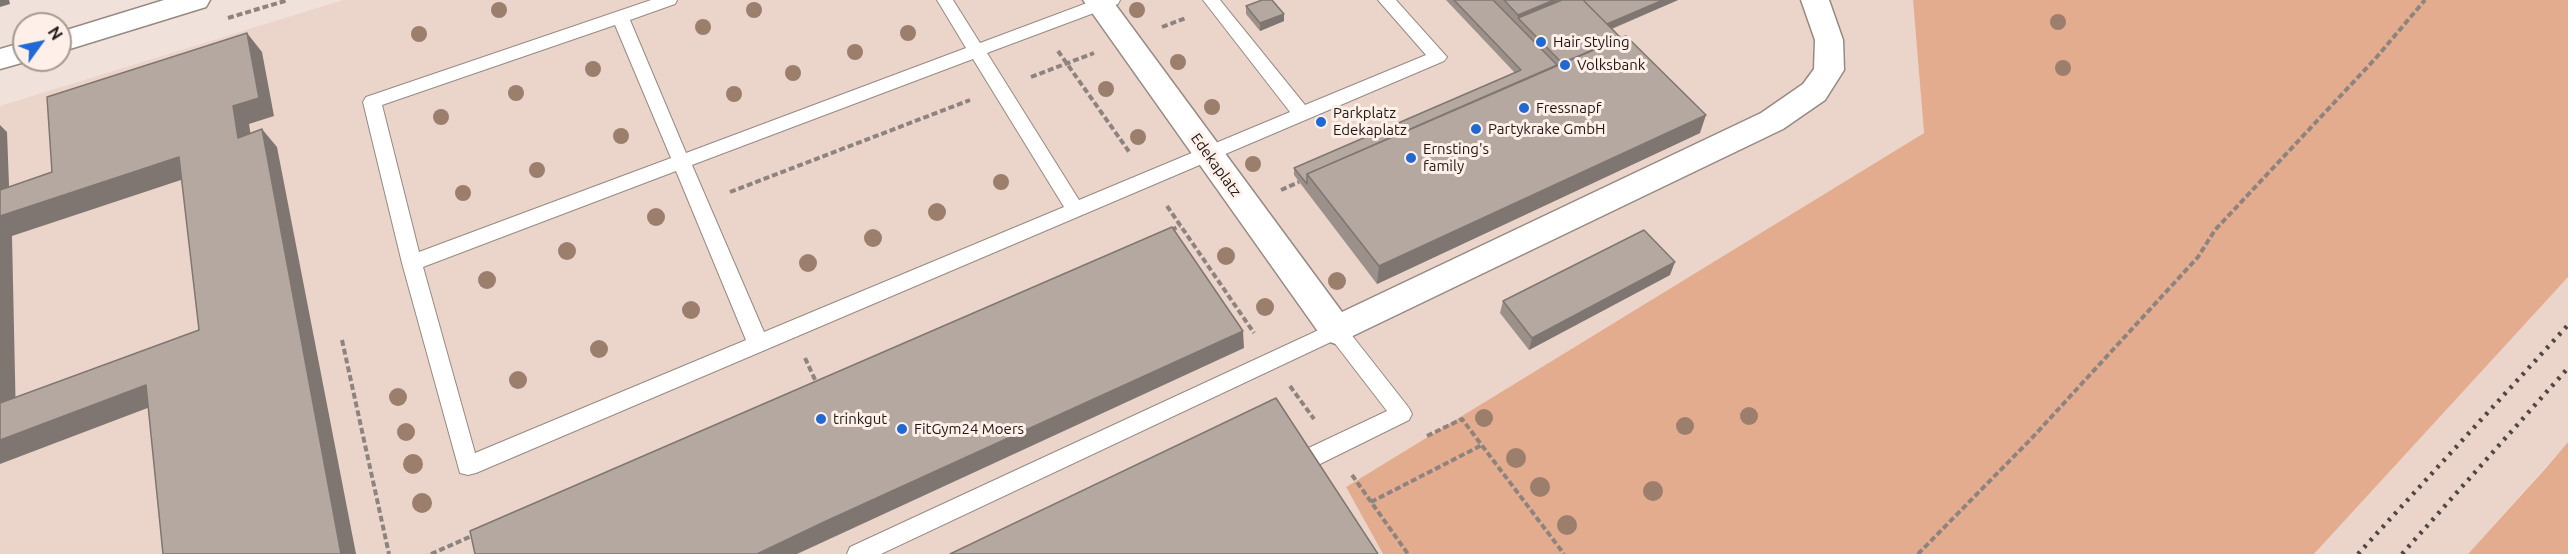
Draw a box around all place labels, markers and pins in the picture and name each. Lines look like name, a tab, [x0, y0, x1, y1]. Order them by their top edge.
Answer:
place label: Hair Styling	[1553, 33, 1630, 51]
marker: Hair Styling	[1534, 35, 1548, 49]
place label: Volksbank	[1577, 56, 1645, 74]
marker: Volksbank	[1558, 58, 1572, 72]
place label: Fressnapf	[1536, 99, 1601, 117]
marker: Fressnapf	[1517, 101, 1531, 115]
place label: Parkplatz Edekaplatz	[1333, 104, 1407, 139]
marker: Parkplatz Edekaplatz	[1314, 115, 1328, 129]
place label: Partykrake GmbH	[1488, 120, 1605, 138]
marker: Partykrake GmbH	[1469, 122, 1483, 136]
place label: Ernsting's family	[1423, 140, 1489, 175]
marker: Ernsting's family	[1404, 151, 1418, 165]
place label: trinkgut	[833, 410, 887, 428]
marker: trinkgut	[814, 412, 828, 426]
place label: FitGym24 Moers	[914, 420, 1024, 438]
marker: FitGym24 Moers	[895, 422, 909, 436]

